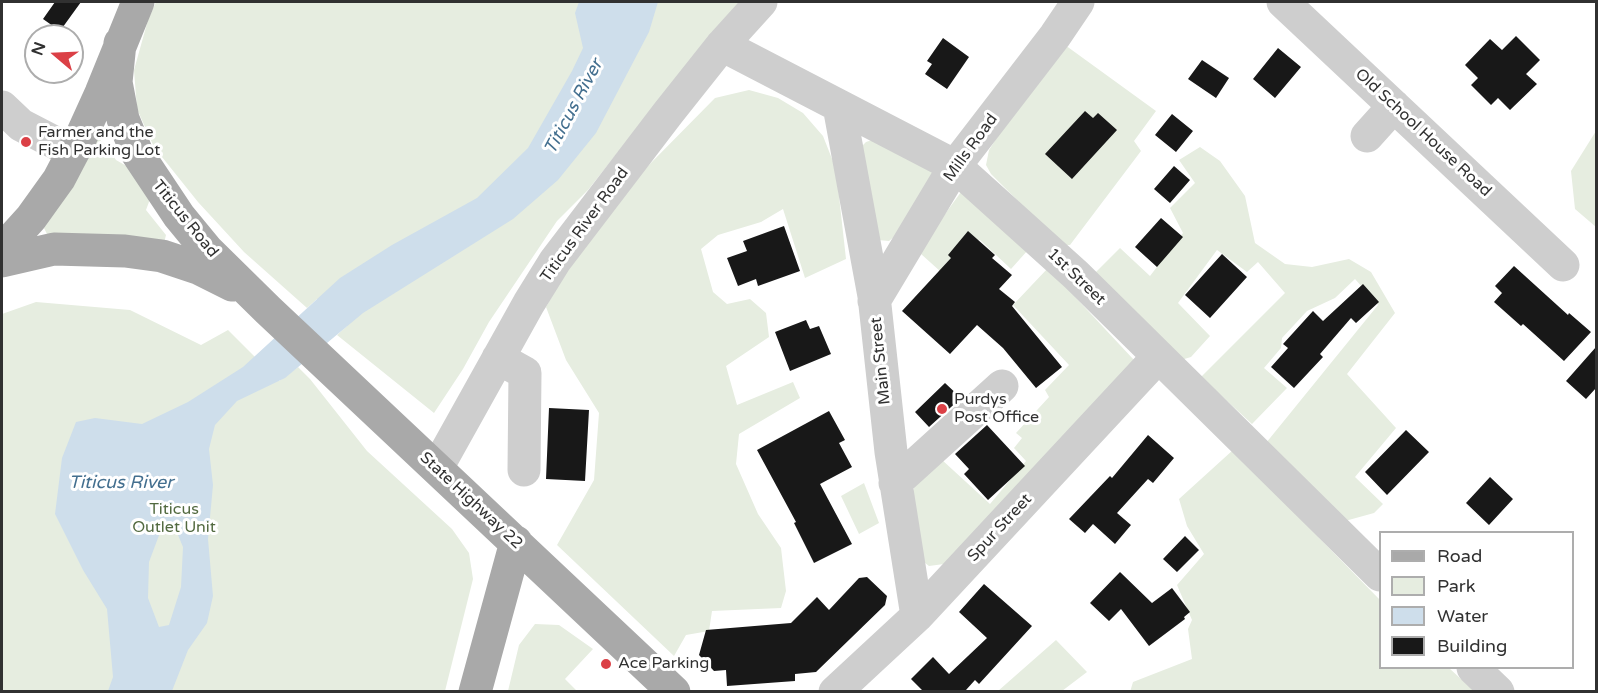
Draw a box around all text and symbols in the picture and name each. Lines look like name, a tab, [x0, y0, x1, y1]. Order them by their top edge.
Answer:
north arrow	[24, 24, 84, 84]
text: N	[27, 39, 50, 58]
water label: Titicus River	[540, 56, 608, 158]
street label: Old School House Road	[1351, 65, 1495, 201]
street label: Mills Road	[940, 110, 1002, 186]
place label: Farmer and the Fish Parking Lot	[38, 123, 160, 161]
marker: Farmer and the Fish Parking Lot	[19, 135, 33, 149]
street label: Titicus River Road	[537, 164, 633, 286]
street label: Titicus Road	[148, 176, 222, 262]
street label: 1st Street	[1043, 245, 1109, 309]
street label: Main Street	[867, 316, 895, 406]
place label: Purdys Post Office	[954, 390, 1039, 428]
marker: Purdys Post Office	[935, 402, 949, 416]
street label: State Highway 22	[416, 448, 526, 554]
water label: Titicus River	[69, 472, 173, 494]
street label: Spur Street	[964, 490, 1036, 566]
park label: Titicus Outlet Unit	[132, 500, 216, 538]
legend	[1379, 531, 1574, 669]
text: Road	[1437, 545, 1482, 567]
text: Park	[1437, 575, 1475, 597]
text: Water	[1437, 605, 1488, 627]
text: Building	[1437, 635, 1507, 657]
place label: Ace Parking	[618, 654, 709, 674]
marker: Ace Parking	[599, 657, 613, 671]

